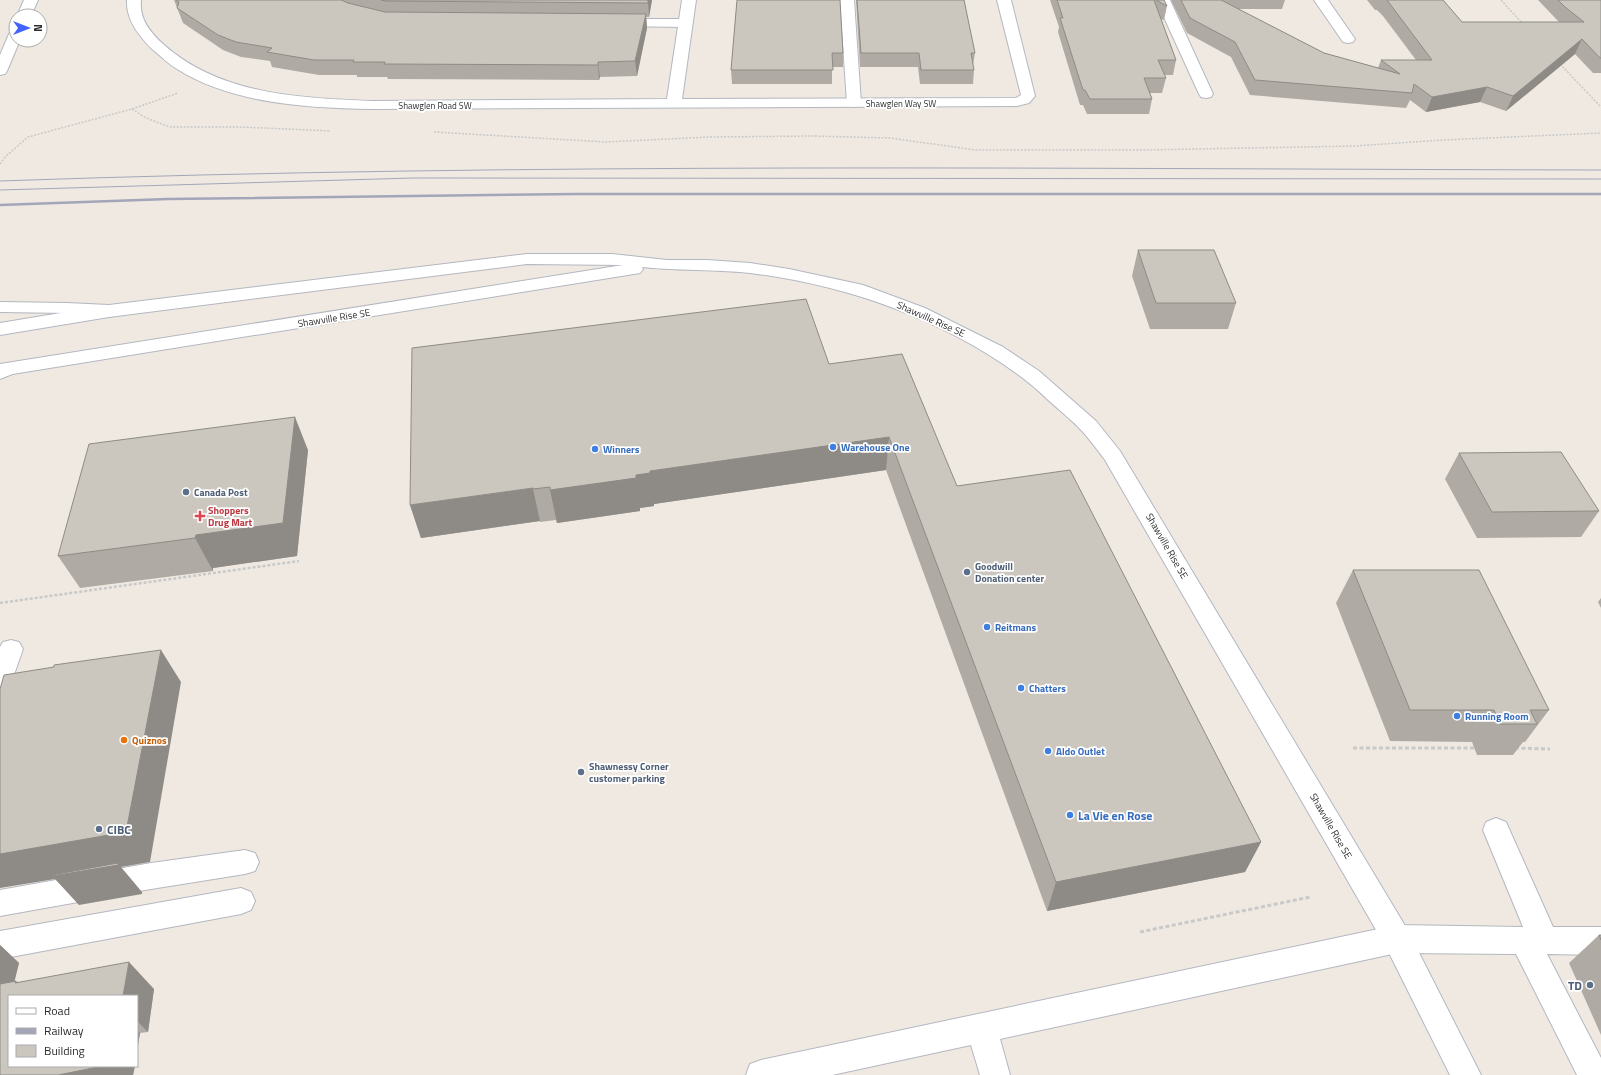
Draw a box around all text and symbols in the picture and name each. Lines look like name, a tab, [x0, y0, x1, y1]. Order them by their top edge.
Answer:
north arrow	[8, 8, 48, 48]
text: N	[30, 24, 46, 32]
street label: Shawglen Way SW	[866, 97, 936, 110]
street label: Shawglen Road SW	[398, 99, 472, 112]
street label: Shawville Rise SE	[894, 297, 968, 341]
street label: Shawville Rise SE	[297, 305, 372, 331]
place label: Warehouse One	[841, 440, 910, 455]
place label: Winners	[603, 442, 640, 457]
marker: Warehouse One	[828, 442, 838, 452]
marker: Winners	[590, 444, 600, 454]
place label: Canada Post	[194, 485, 248, 500]
marker: Canada Post	[181, 487, 191, 497]
place label: Shoppers Drug Mart	[208, 503, 253, 530]
street label: Shawville Rise SE	[1142, 510, 1192, 582]
marker: Shoppers Drug Mart	[195, 511, 205, 521]
place label: Goodwill Donation center	[975, 559, 1044, 586]
marker: Goodwill Donation center	[962, 567, 972, 577]
place label: Reitmans	[995, 620, 1036, 635]
marker: Reitmans	[982, 622, 992, 632]
place label: Chatters	[1029, 681, 1066, 696]
marker: Chatters	[1016, 683, 1026, 693]
place label: Running Room	[1465, 709, 1529, 724]
marker: Running Room	[1452, 711, 1462, 721]
place label: Quiznos	[132, 733, 167, 748]
marker: Quiznos	[119, 735, 129, 745]
place label: Aldo Outlet	[1056, 744, 1105, 759]
marker: Aldo Outlet	[1043, 746, 1053, 756]
place label: Shawnessy Corner customer parking	[589, 759, 669, 786]
marker: Shawnessy Corner customer parking	[576, 767, 586, 777]
street label: Shawville Rise SE	[1306, 790, 1356, 862]
place label: La Vie en Rose	[1078, 806, 1152, 825]
marker: La Vie en Rose	[1065, 810, 1075, 820]
place label: CIBC	[107, 820, 131, 839]
marker: CIBC	[94, 824, 104, 834]
place label: TD	[1568, 976, 1582, 995]
marker: TD	[1585, 980, 1595, 990]
legend	[8, 995, 138, 1067]
text: Road	[44, 1001, 70, 1020]
text: Railway	[44, 1021, 84, 1040]
text: Building	[44, 1041, 85, 1060]

